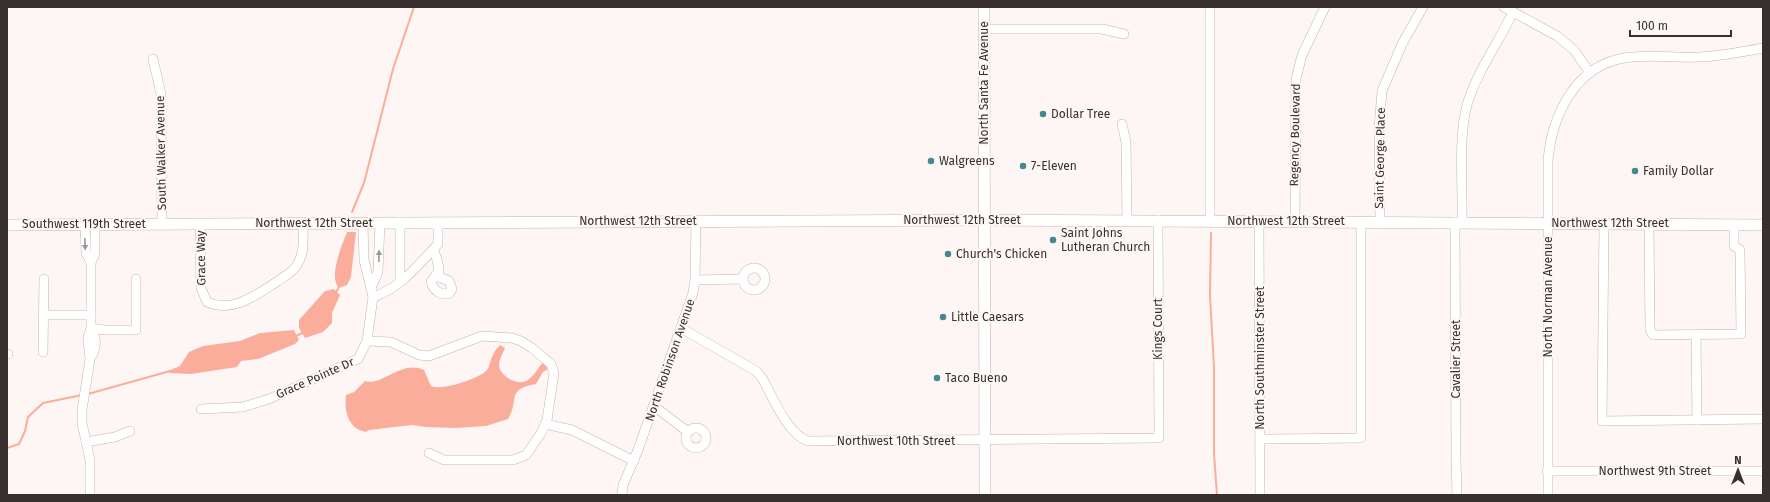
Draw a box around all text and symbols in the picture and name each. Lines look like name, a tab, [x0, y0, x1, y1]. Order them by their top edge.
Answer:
scale bar	[1630, 12, 1731, 38]
text: 100 m	[1636, 19, 1668, 33]
street label: North Santa Fe Avenue	[977, 21, 991, 145]
street label: Regency Boulevard	[1287, 83, 1303, 187]
street label: South Walker Avenue	[153, 95, 169, 211]
place label: Dollar Tree	[1051, 107, 1110, 121]
street label: Saint George Place	[1372, 107, 1388, 209]
marker: Dollar Tree	[1038, 109, 1048, 119]
place label: Walgreens	[939, 154, 995, 168]
marker: Walgreens	[926, 156, 936, 166]
place label: 7-Eleven	[1031, 159, 1077, 173]
marker: 7-Eleven	[1018, 161, 1028, 171]
place label: Family Dollar	[1643, 164, 1714, 178]
marker: Family Dollar	[1630, 166, 1640, 176]
street label: Northwest 12th Street	[903, 213, 1022, 227]
street label: Northwest 12th Street	[579, 214, 698, 228]
street label: Northwest 12th Street	[1227, 214, 1346, 228]
street label: Northwest 12th Street	[255, 216, 374, 230]
street label: Northwest 12th Street	[1551, 216, 1670, 230]
street label: Southwest 119th Street	[22, 217, 147, 231]
place label: Saint Johns Lutheran Church	[1061, 226, 1150, 254]
street label: Grace Way	[194, 230, 208, 286]
marker: Saint Johns Lutheran Church	[1048, 235, 1058, 245]
street label: North Norman Avenue	[1541, 236, 1555, 358]
one-way arrow	[82, 238, 89, 250]
place label: Church's Chicken	[956, 247, 1047, 261]
one-way arrow	[376, 249, 382, 262]
marker: Church's Chicken	[943, 249, 953, 259]
street label: North Southminster Street	[1253, 286, 1267, 430]
street label: North Robinson Avenue	[642, 297, 698, 423]
street label: Kings Court	[1151, 297, 1165, 360]
place label: Little Caesars	[951, 310, 1024, 324]
marker: Little Caesars	[938, 312, 948, 322]
street label: Cavalier Street	[1449, 319, 1463, 398]
street label: Grace Pointe Dr	[274, 354, 356, 401]
place label: Taco Bueno	[945, 371, 1008, 385]
marker: Taco Bueno	[932, 373, 942, 383]
street label: Northwest 10th Street	[837, 434, 956, 448]
north arrow	[1718, 450, 1758, 490]
text: N	[1734, 454, 1742, 467]
street label: Northwest 9th Street	[1599, 464, 1712, 478]

